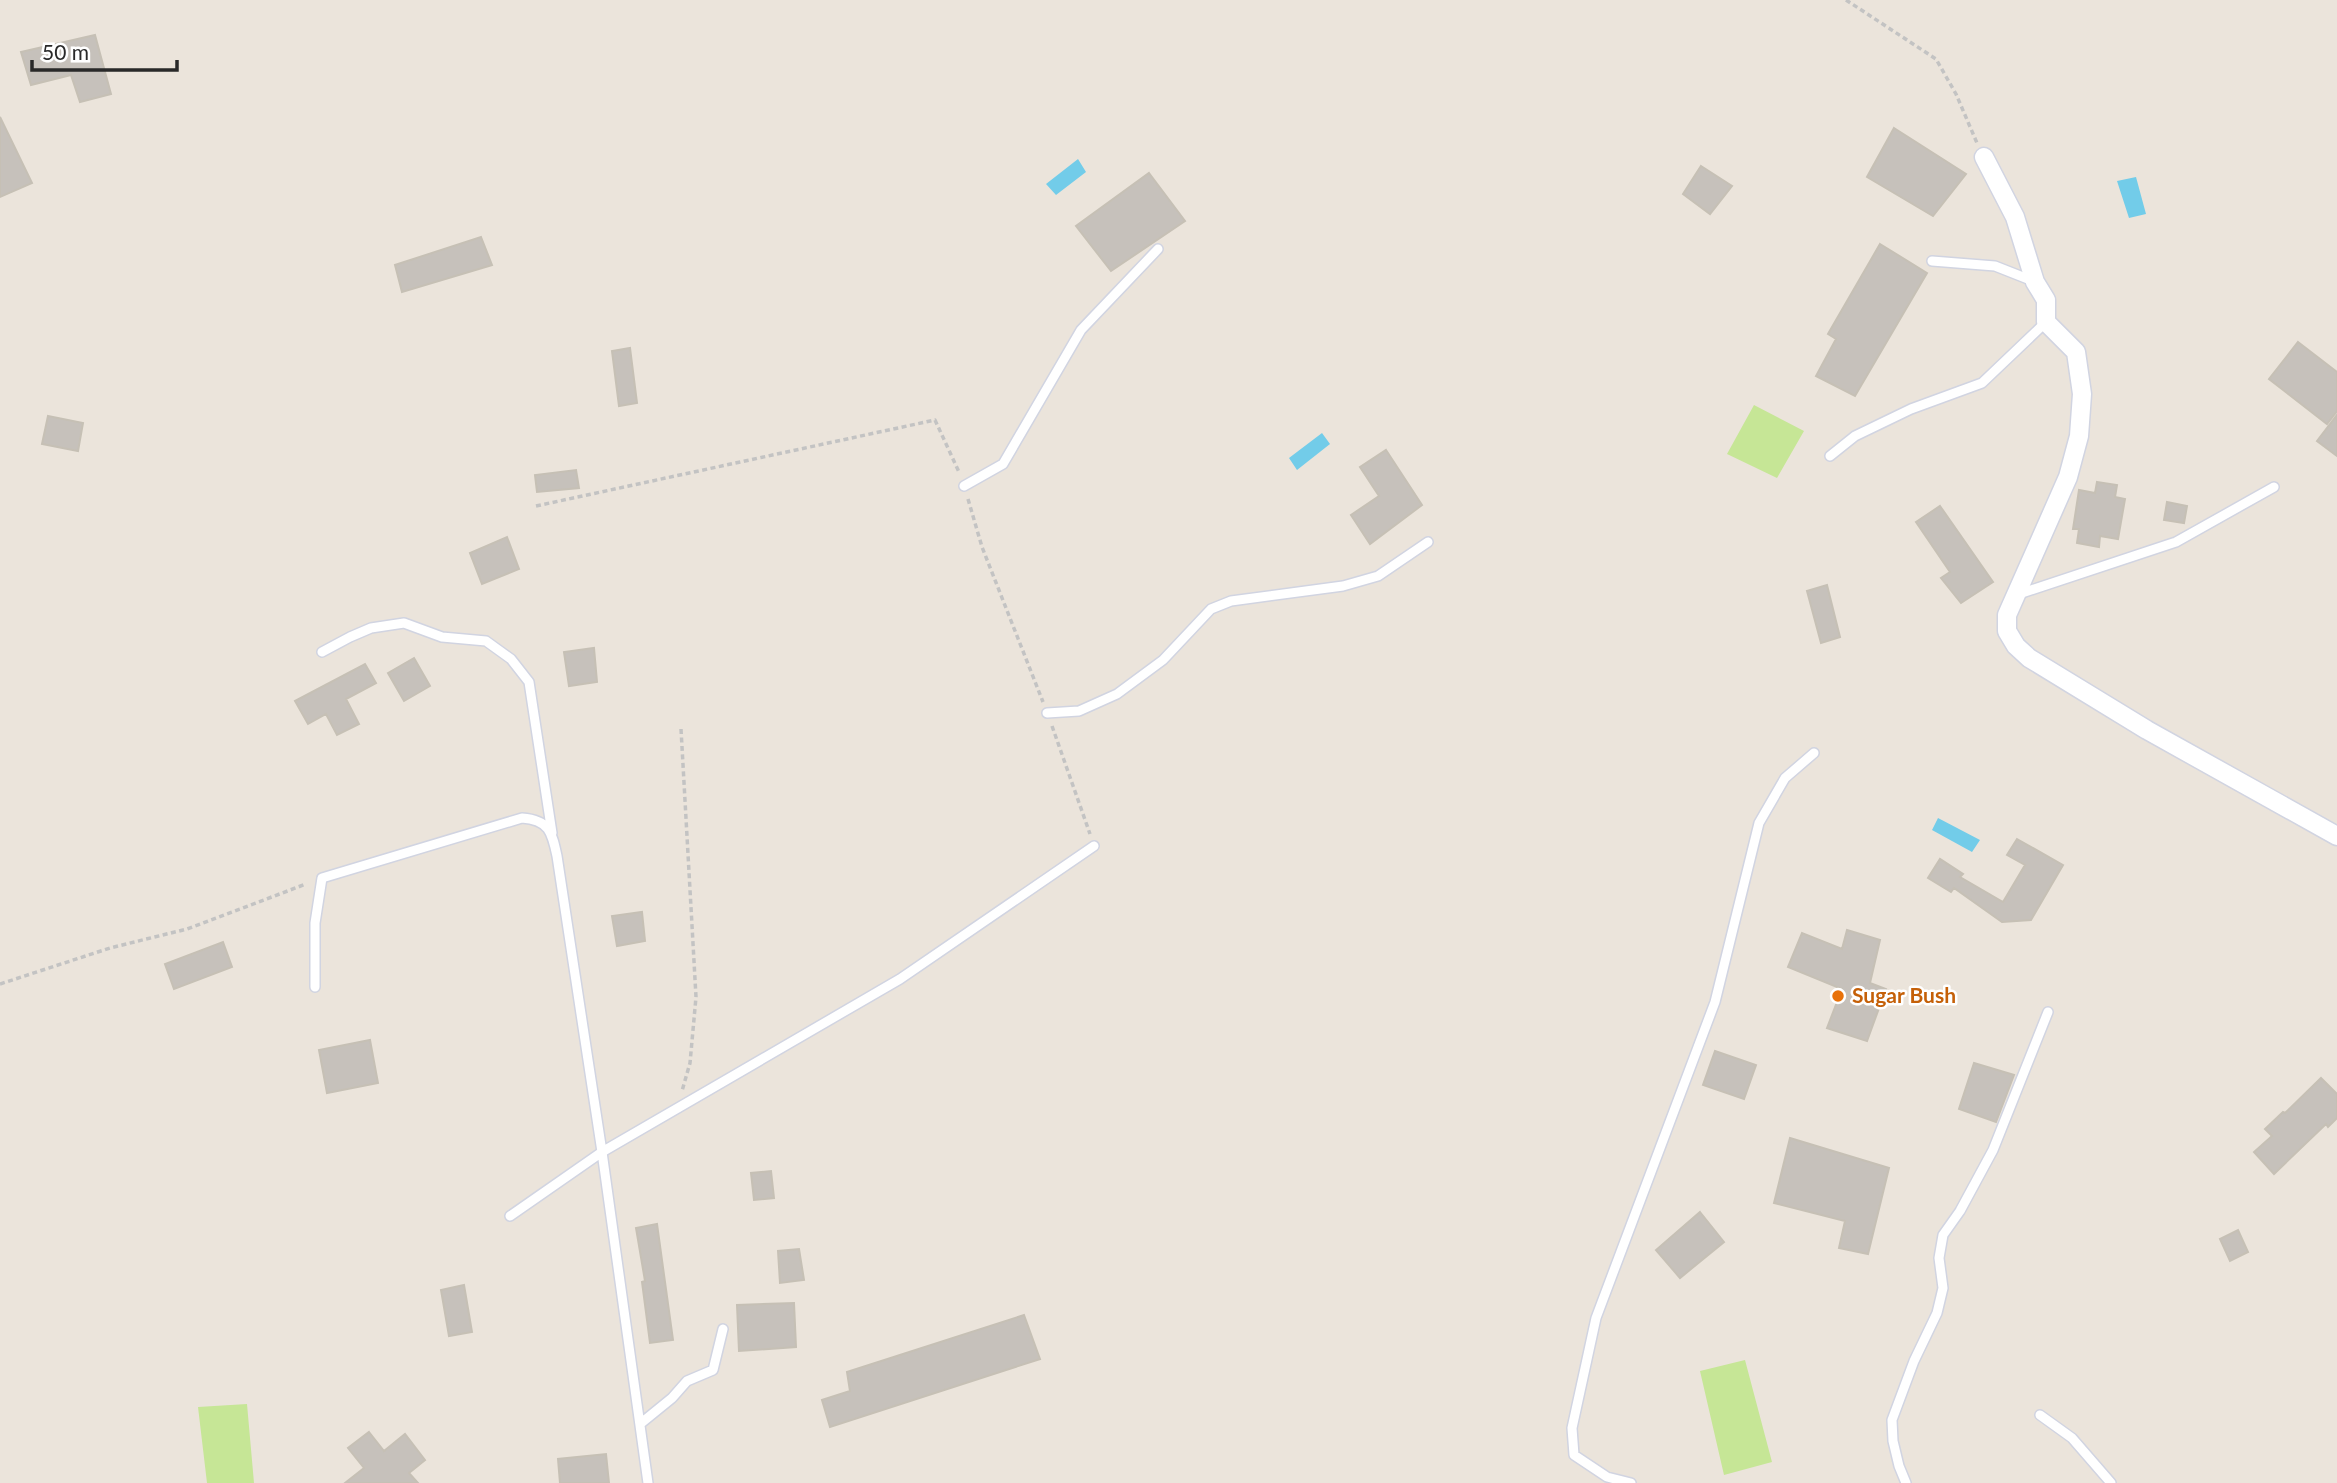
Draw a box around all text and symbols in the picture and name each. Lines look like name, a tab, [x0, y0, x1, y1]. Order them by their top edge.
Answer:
scale bar	[32, 28, 177, 72]
text: 50 m	[42, 39, 89, 64]
place label: Sugar Bush	[1852, 982, 1956, 1007]
marker: Sugar Bush	[1830, 988, 1846, 1004]

